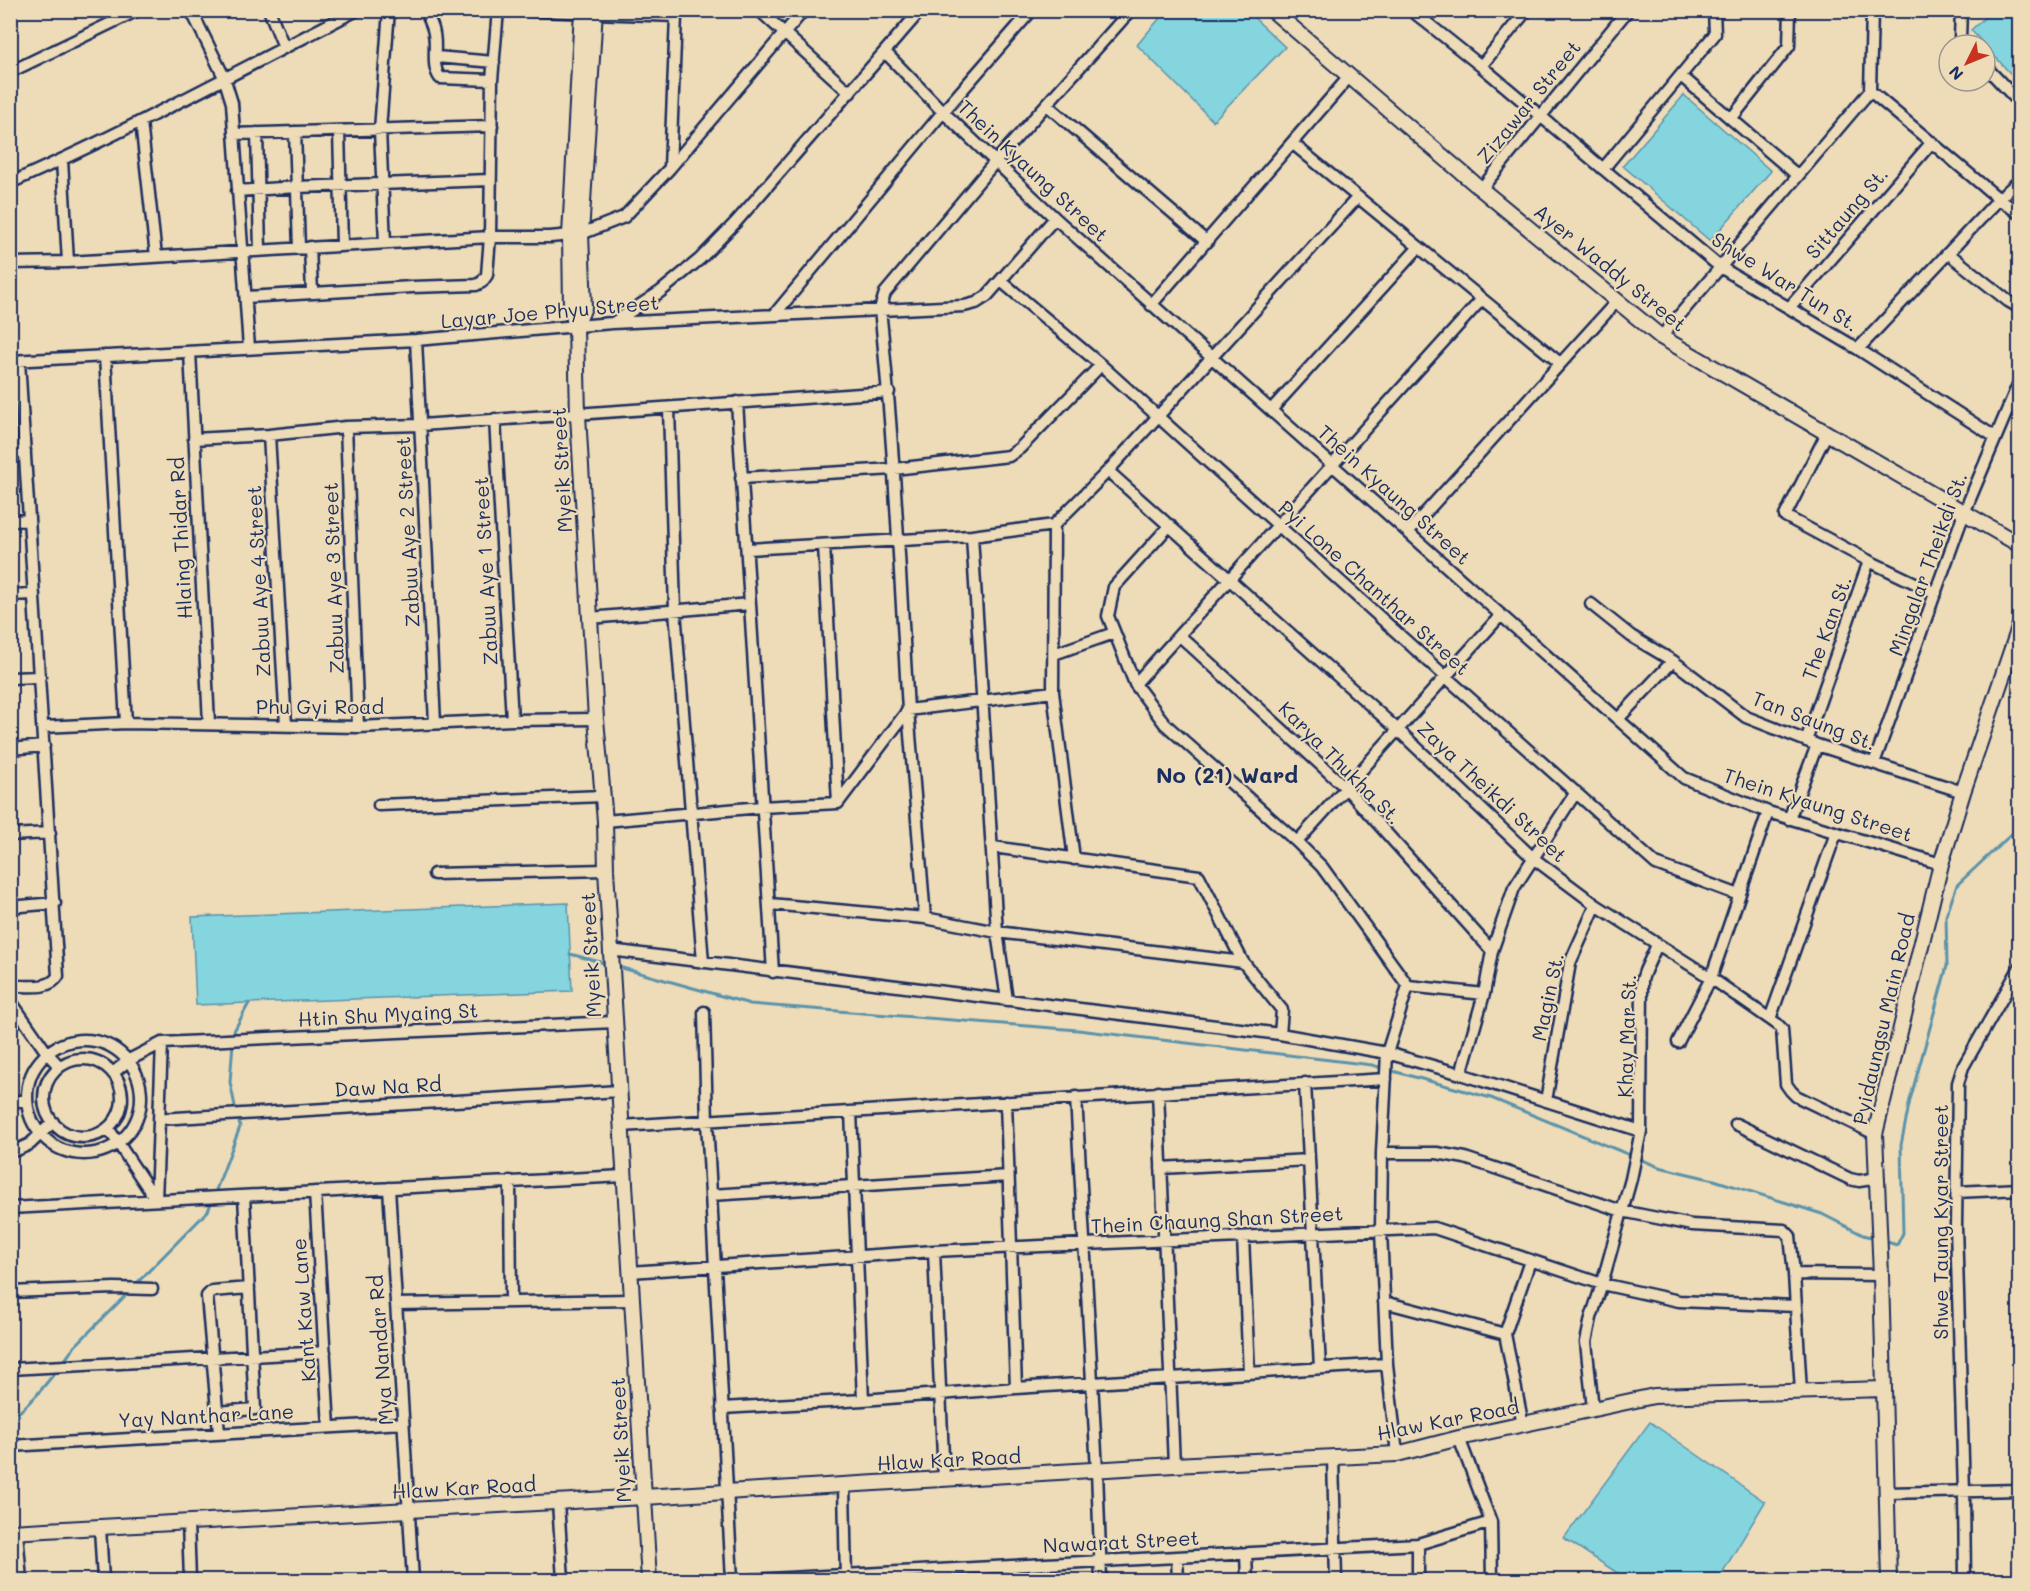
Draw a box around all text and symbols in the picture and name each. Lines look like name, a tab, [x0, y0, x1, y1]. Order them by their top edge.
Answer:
north arrow	[1937, 33, 1997, 93]
street label: Zizawar Street	[1471, 34, 1586, 168]
text: N	[1944, 62, 1967, 85]
street label: Thein Kyaung Street	[953, 94, 1115, 247]
street label: Sittaung St.	[1799, 161, 1893, 264]
street label: Ayer Waddy Street	[1529, 198, 1692, 337]
street label: Shwe War Tun St.	[1707, 225, 1864, 337]
street label: Layar Joe Phyu Street	[440, 289, 660, 333]
street label: Myeik Street	[545, 407, 577, 533]
street label: Thein Kyaung Street	[1313, 419, 1477, 570]
street label: Zabuu Aye 2 Street	[389, 436, 425, 628]
street label: Hlaing Thidar Rd	[163, 456, 197, 620]
street label: Mingalar Theikdi St.	[1882, 468, 1972, 659]
street label: Zabuu Aye 1 Street	[467, 476, 503, 666]
street label: Zabuu Aye 3 Street	[317, 482, 349, 674]
street label: Zabuu Aye 4 Street	[240, 485, 276, 678]
street label: Pyi Lone Chanthar Street	[1273, 494, 1476, 680]
street label: The Kan St.	[1795, 572, 1857, 683]
street label: Tan Saung St.	[1749, 684, 1880, 756]
street label: Phu Gyi Road	[256, 693, 384, 719]
street label: Karya Thukha St.	[1274, 695, 1408, 829]
street label: Zaya Theikdi Street	[1412, 715, 1573, 867]
district label: No (21) Ward	[1156, 760, 1298, 789]
street label: Thein Kyaung Street	[1721, 761, 1916, 847]
street label: Myeik Street	[574, 892, 606, 1018]
street label: Pyidaungsu Main Road	[1846, 910, 1920, 1127]
street label: Magin St.	[1525, 950, 1569, 1043]
street label: Khay Mar St.	[1611, 974, 1641, 1098]
street label: Htin Shu Myaing St	[297, 996, 479, 1032]
street label: Daw Na Rd	[334, 1070, 442, 1102]
street label: Shwe Taung Kyar Street	[1927, 1104, 1953, 1340]
street label: Thein Chaung Shan Street	[1090, 1199, 1344, 1239]
street label: Kant Kaw Lane	[285, 1237, 321, 1383]
street label: Mya Nandar Rd	[362, 1274, 398, 1426]
street label: Myeik Street	[604, 1377, 636, 1503]
street label: Hlaw Kar Road	[1374, 1392, 1521, 1446]
street label: Yay Nanthar Lane	[117, 1397, 295, 1433]
street label: Hlaw Kar Road	[876, 1442, 1022, 1476]
street label: Hlaw Kar Road	[391, 1470, 537, 1504]
street label: Nawarat Street	[1042, 1524, 1200, 1558]

